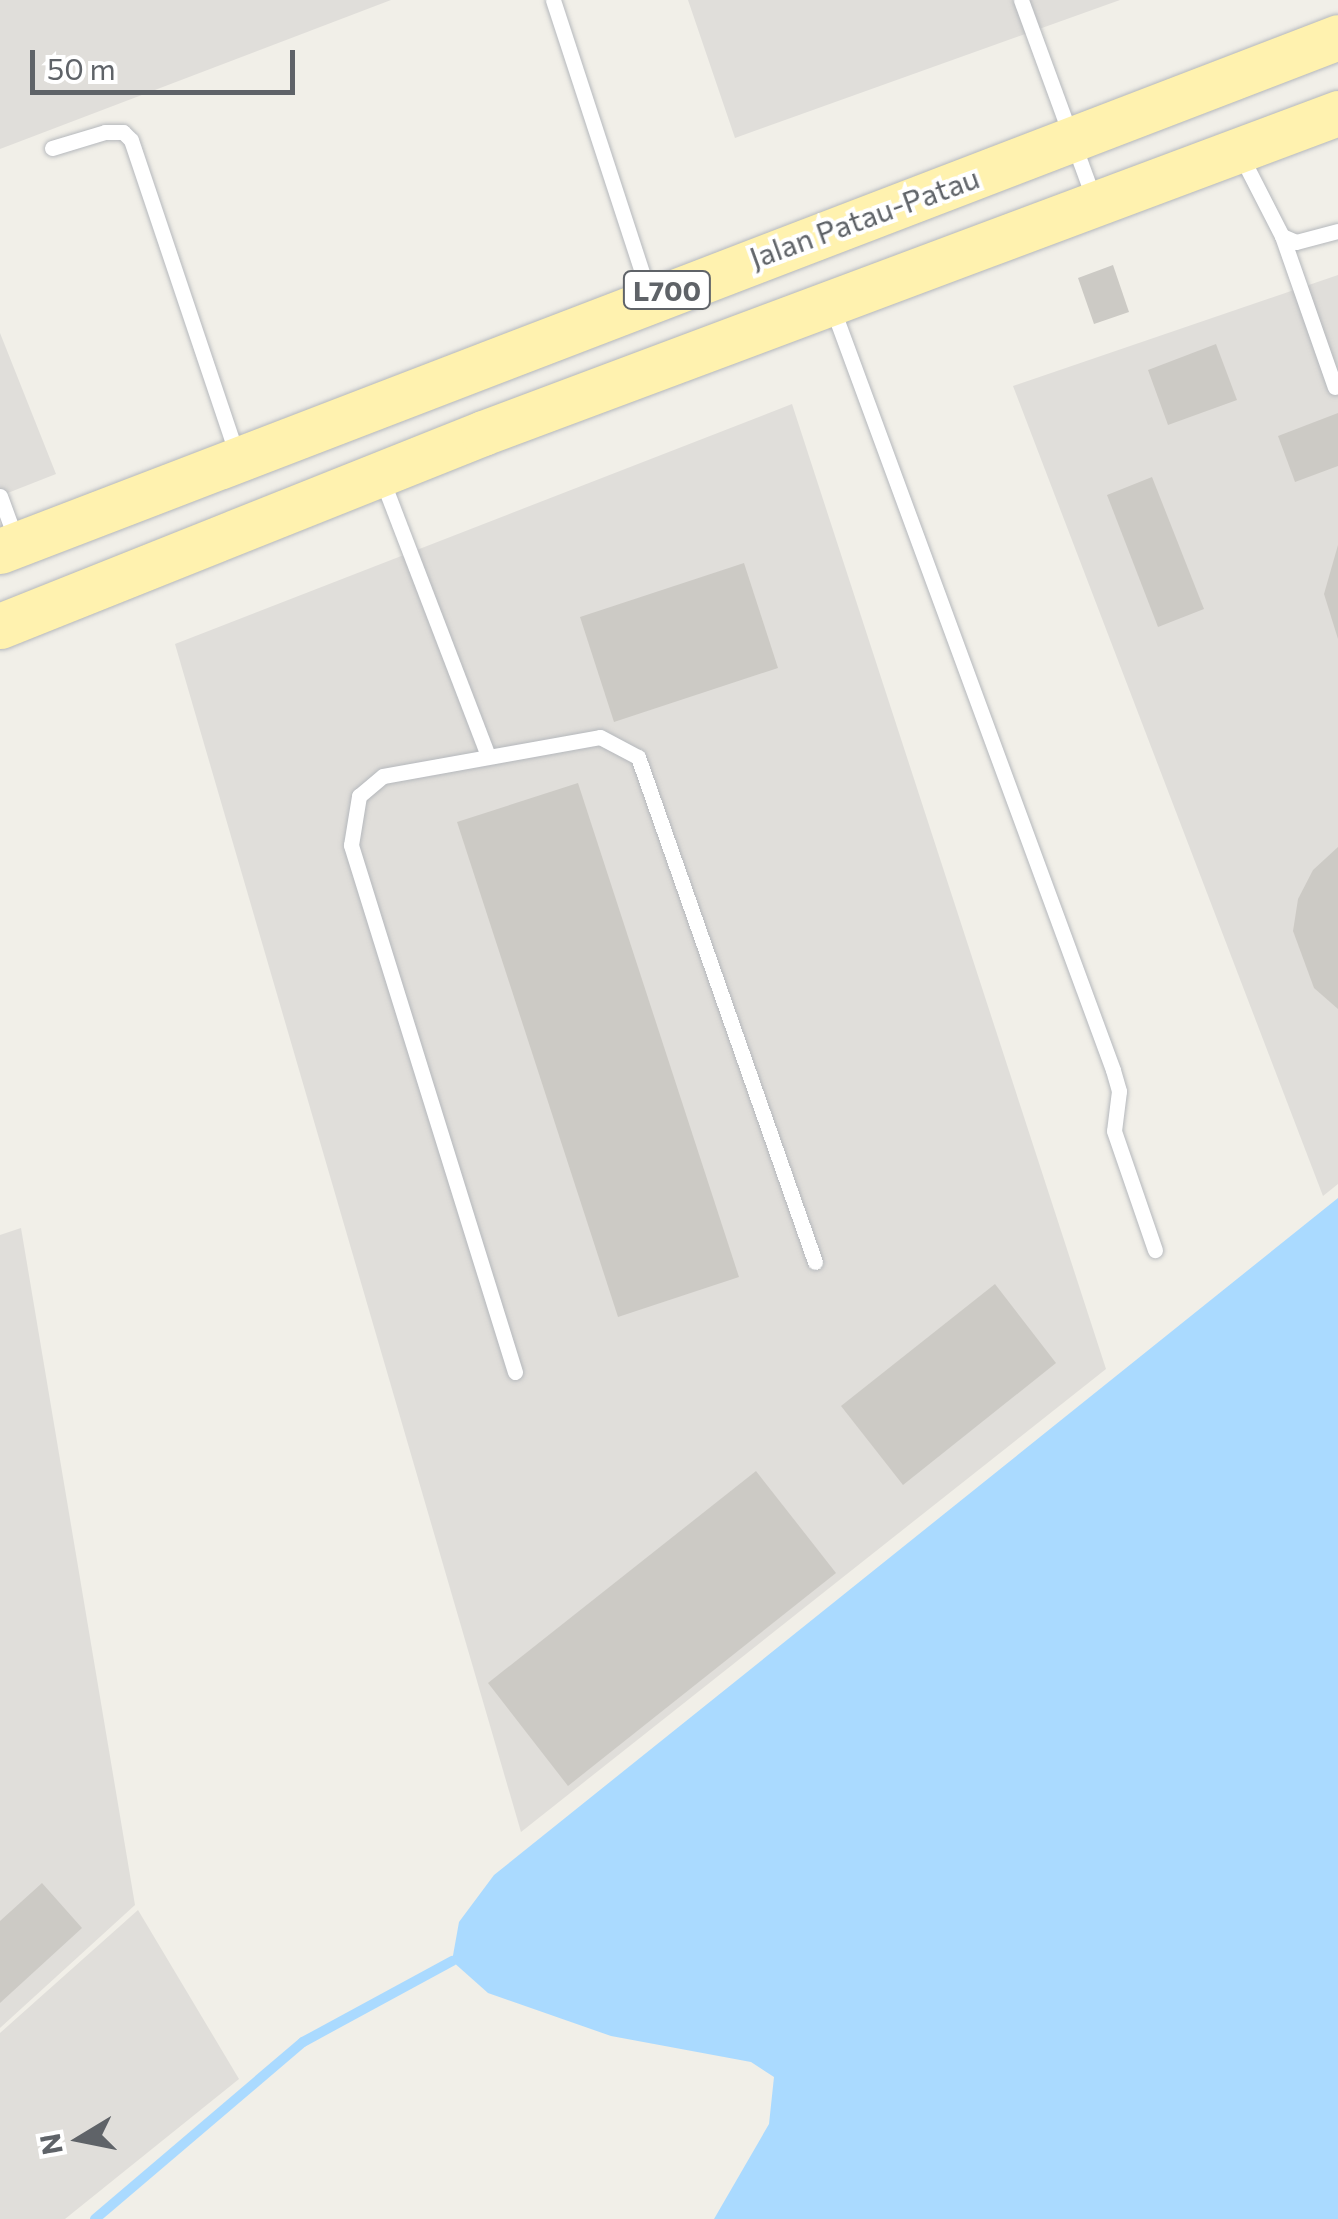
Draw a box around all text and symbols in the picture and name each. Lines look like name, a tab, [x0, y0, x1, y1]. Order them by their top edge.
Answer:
scale bar	[35, 30, 300, 92]
text: 50 m	[47, 49, 116, 86]
street label: Jalan Patau-Patau	[744, 159, 984, 275]
road number: L700	[622, 267, 712, 313]
north arrow	[30, 2089, 130, 2189]
text: N	[32, 2131, 69, 2158]

